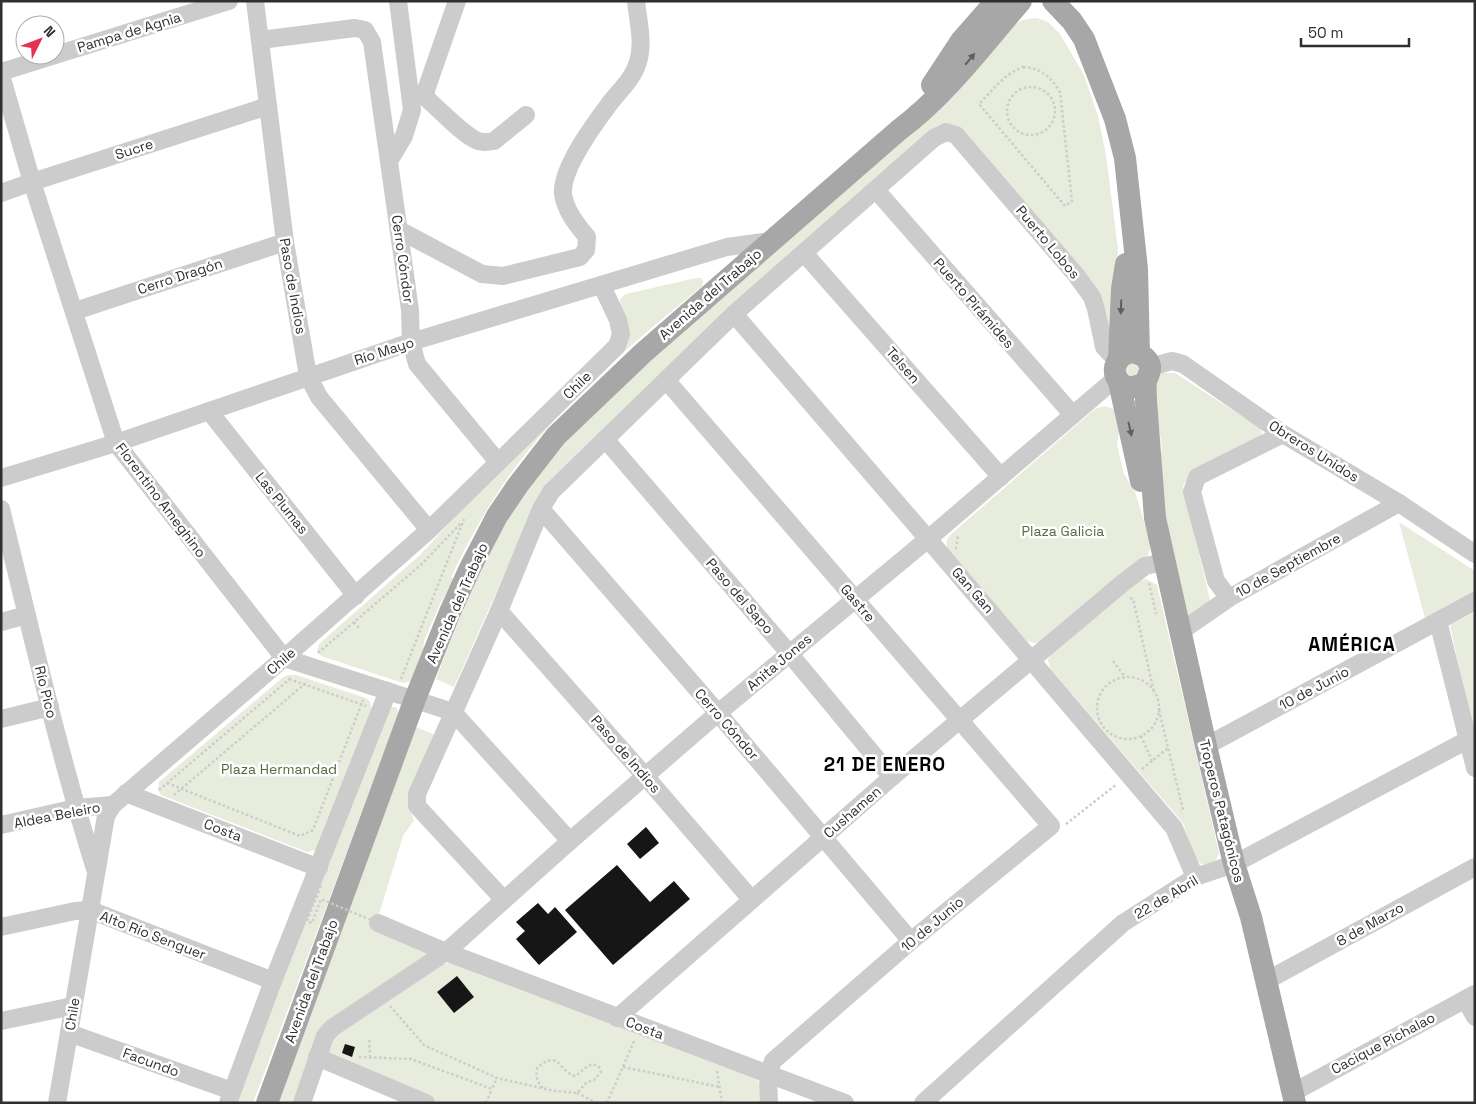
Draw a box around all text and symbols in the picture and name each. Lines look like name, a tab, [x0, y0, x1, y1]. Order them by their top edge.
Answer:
street label: Pampa de Agnia	[75, 8, 183, 56]
north arrow	[15, 15, 65, 65]
scale bar	[1301, 15, 1408, 47]
text: N	[40, 22, 59, 41]
text: 50 m	[1308, 23, 1343, 42]
one-way arrow	[965, 53, 976, 66]
street label: Sucre	[113, 134, 155, 164]
street label: Puerto Lobos	[1012, 202, 1084, 282]
street label: Cerro Cóndor	[388, 214, 418, 304]
street label: Paso de Indios	[276, 237, 310, 335]
street label: Avenida del Trabajo	[655, 244, 765, 344]
street label: Cerro Dragón	[135, 254, 225, 298]
street label: Puerto Pirámides	[930, 254, 1018, 352]
one-way arrow	[1117, 299, 1125, 315]
street label: Río Mayo	[352, 333, 416, 369]
street label: Telsen	[882, 343, 924, 387]
street label: Chile	[559, 367, 595, 403]
street label: Obreros Unidos	[1266, 416, 1362, 486]
one-way arrow	[1126, 422, 1134, 437]
street label: Florentino Ameghino	[112, 439, 210, 561]
street label: Las Plumas	[252, 468, 312, 538]
park label: Plaza Galicia	[1022, 522, 1104, 540]
street label: 10 de Septiembre	[1232, 529, 1344, 601]
street label: Avenida del Trabajo	[422, 540, 492, 666]
street label: Paso del Sapo	[702, 554, 778, 638]
street label: Gan Gan	[948, 563, 998, 617]
street label: Gastre	[837, 580, 879, 626]
street label: Anita Jones	[743, 629, 815, 695]
district label: AMÉRICA	[1308, 632, 1396, 657]
street label: Chile	[263, 643, 299, 679]
street label: 10 de Junio	[1276, 662, 1352, 714]
street label: Río Pico	[31, 664, 61, 720]
street label: Cerro Cóndor	[691, 685, 763, 763]
street label: Paso de Indios	[587, 711, 665, 797]
street label: Troperos Patagónicos	[1195, 738, 1249, 884]
district label: 21 DE ENERO	[824, 752, 946, 777]
park label: Plaza Hermandad	[221, 760, 337, 778]
street label: Cushamen	[819, 782, 885, 842]
street label: Aldea Beleiro	[12, 798, 102, 832]
street label: Costa	[201, 815, 245, 845]
street label: 22 de Abril	[1131, 871, 1201, 923]
street label: 10 de Junio	[897, 893, 967, 955]
street label: 8 de Marzo	[1333, 898, 1407, 950]
street label: Alto Río Senguer	[98, 907, 208, 963]
street label: Avenida del Trabajo	[280, 917, 342, 1045]
street label: Chile	[61, 996, 83, 1032]
street label: Cacique Pichalao	[1328, 1008, 1438, 1078]
street label: Costa	[623, 1013, 667, 1043]
street label: Facundo	[120, 1044, 182, 1080]

